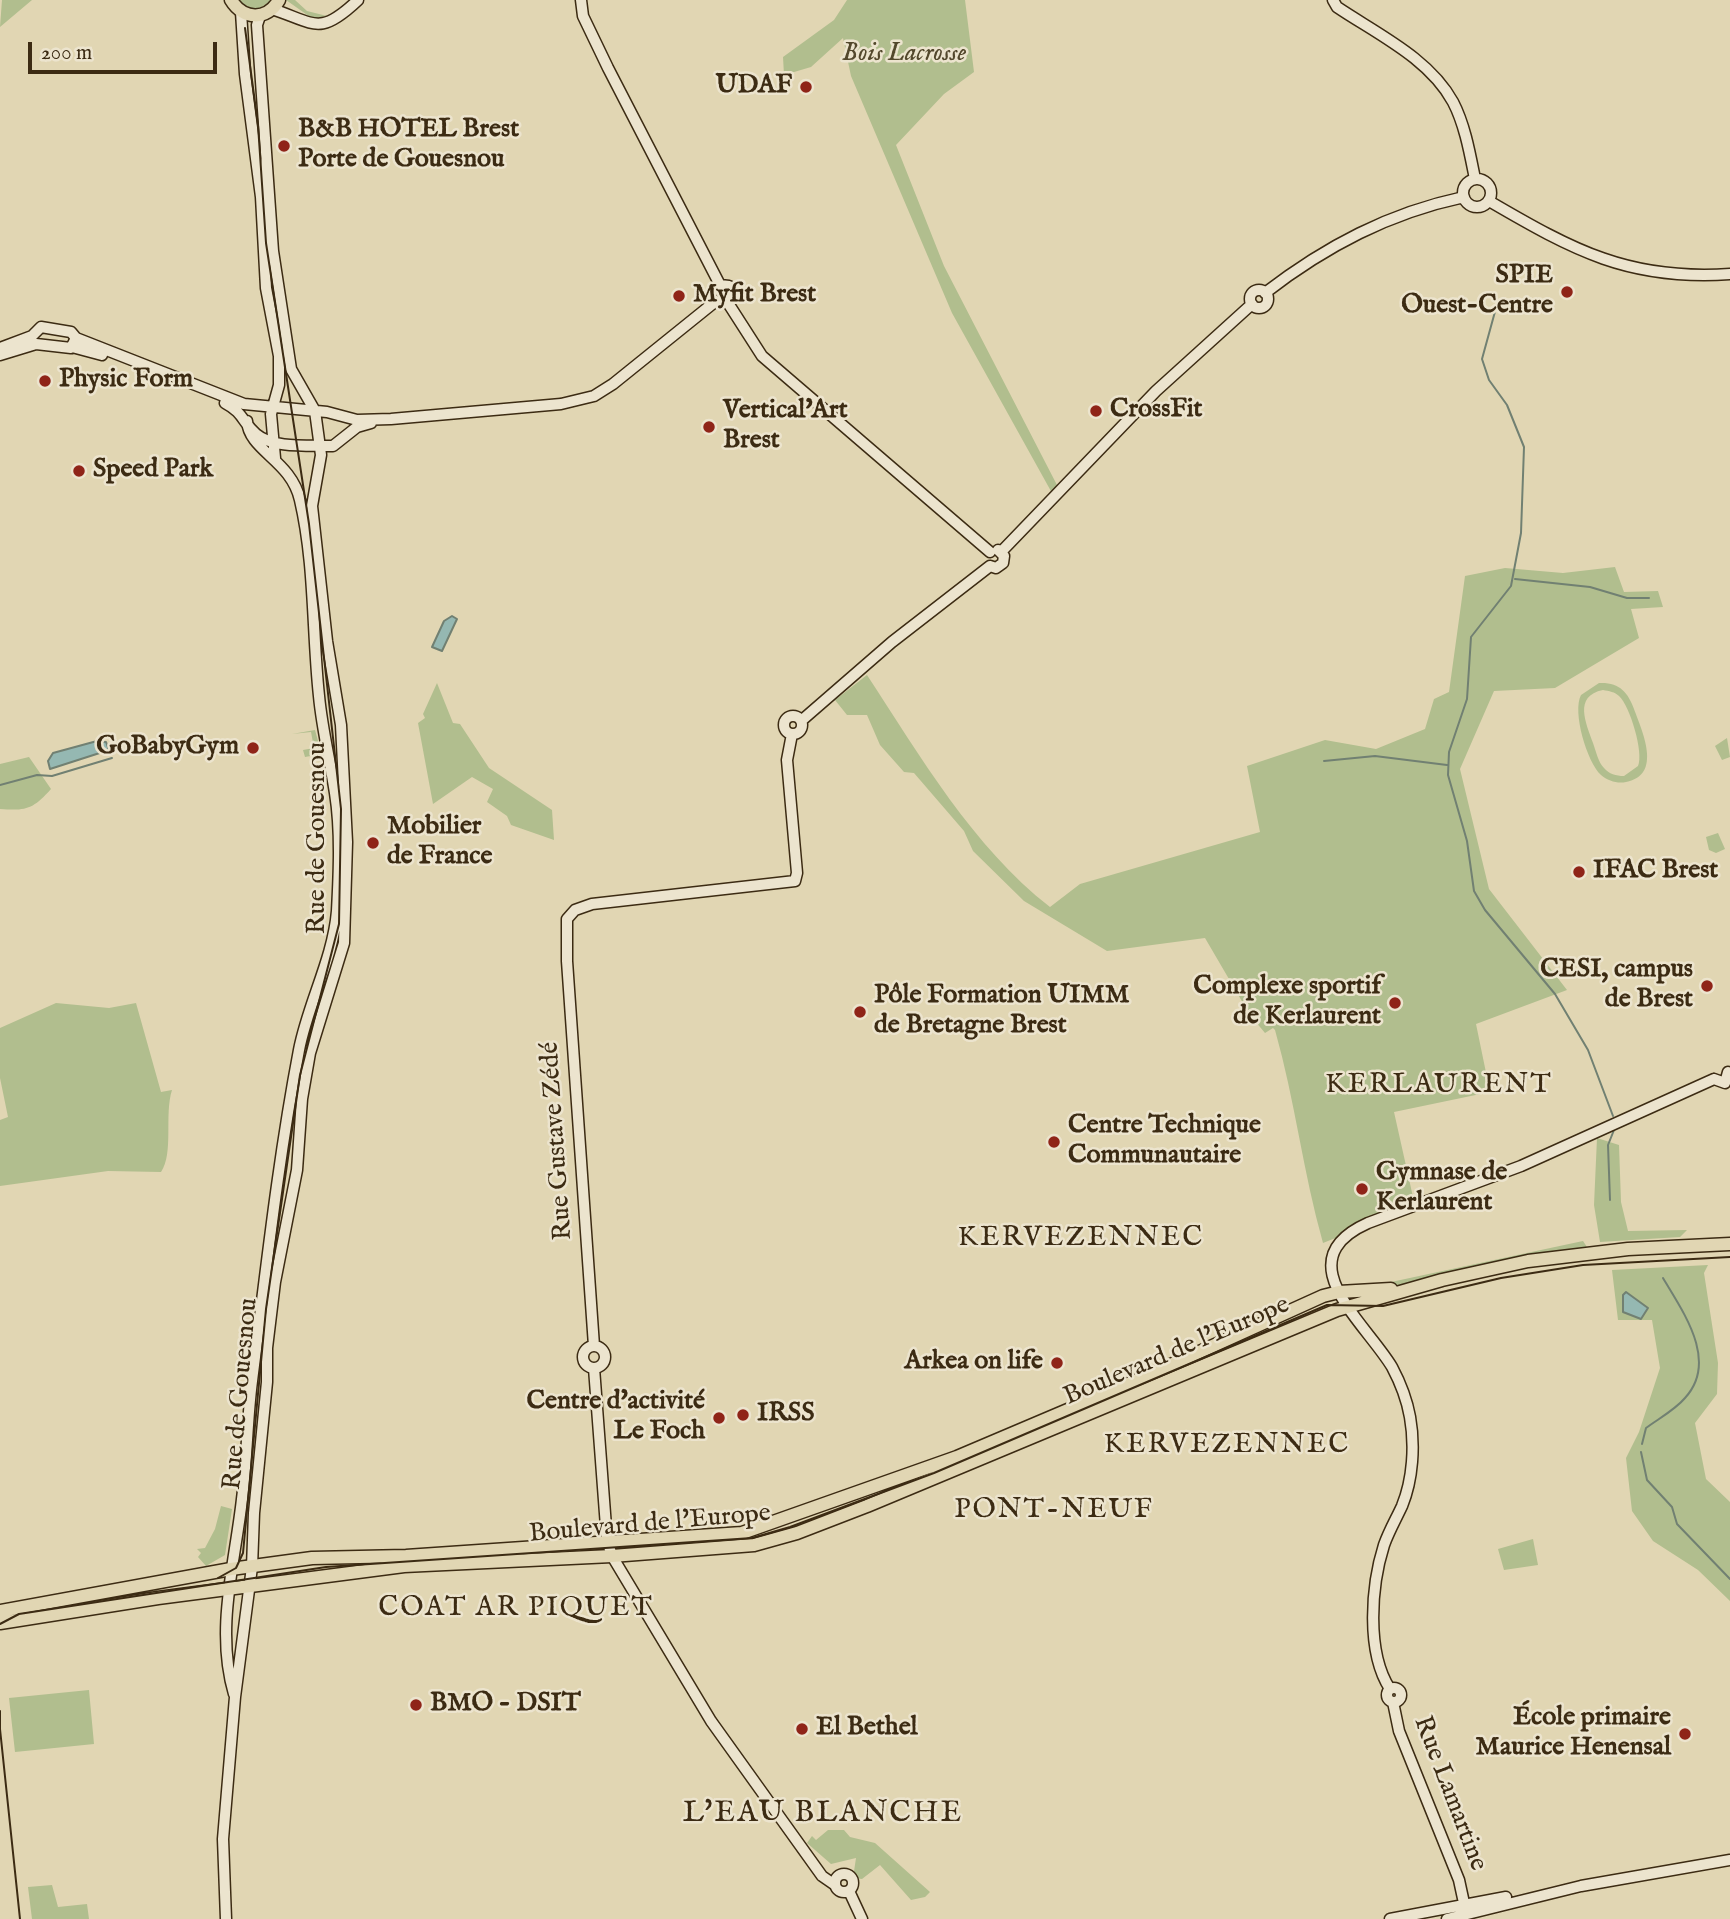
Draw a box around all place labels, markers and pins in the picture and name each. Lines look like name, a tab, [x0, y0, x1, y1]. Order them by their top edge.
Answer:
place label: UDAF	[716, 71, 792, 103]
marker: UDAF	[798, 79, 814, 95]
place label: B&B HOTEL Brest Porte de Gouesnou	[298, 115, 519, 176]
marker: B&B HOTEL Brest Porte de Gouesnou	[276, 138, 292, 154]
place label: SPIE Ouest-Centre	[1401, 261, 1553, 322]
place label: Myfit Brest	[693, 280, 816, 312]
marker: SPIE Ouest-Centre	[1559, 284, 1575, 300]
marker: Myfit Brest	[671, 288, 687, 304]
place label: Physic Form	[59, 365, 193, 397]
marker: Physic Form	[37, 373, 53, 389]
place label: CrossFit	[1110, 395, 1202, 427]
place label: Vertical'Art Brest	[723, 396, 848, 458]
marker: CrossFit	[1088, 403, 1104, 419]
marker: Vertical'Art Brest	[701, 419, 717, 435]
place label: Speed Park	[93, 455, 213, 487]
marker: Speed Park	[71, 463, 87, 479]
place label: GoBabyGym	[96, 732, 239, 764]
marker: GoBabyGym	[245, 740, 261, 756]
place label: Mobilier de France	[387, 812, 492, 874]
marker: Mobilier de France	[365, 835, 381, 851]
place label: IFAC Brest	[1593, 856, 1718, 888]
marker: IFAC Brest	[1571, 864, 1587, 880]
place label: CESI, campus de Brest	[1540, 955, 1693, 1016]
place label: Complexe sportif de Kerlaurent	[1193, 972, 1381, 1034]
marker: CESI, campus de Brest	[1699, 978, 1715, 994]
place label: Pôle Formation UIMM de Bretagne Brest	[874, 981, 1129, 1042]
marker: Complexe sportif de Kerlaurent	[1387, 995, 1403, 1011]
marker: Pôle Formation UIMM de Bretagne Brest	[852, 1004, 868, 1020]
place label: Centre Technique Communautaire	[1068, 1111, 1261, 1172]
marker: Centre Technique Communautaire	[1046, 1134, 1062, 1150]
place label: Gymnase de Kerlaurent	[1376, 1158, 1507, 1220]
marker: Gymnase de Kerlaurent	[1354, 1181, 1370, 1197]
place label: Arkea on life	[905, 1347, 1043, 1379]
marker: Arkea on life	[1049, 1355, 1065, 1371]
place label: Centre d'activité Le Foch	[526, 1387, 705, 1448]
place label: IRSS	[757, 1399, 814, 1431]
marker: IRSS	[735, 1407, 751, 1423]
marker: Centre d'activité Le Foch	[711, 1410, 727, 1426]
place label: BMO - DSIT	[430, 1689, 581, 1721]
marker: BMO - DSIT	[408, 1697, 424, 1713]
place label: École primaire Maurice Henensal	[1476, 1703, 1671, 1764]
place label: El Bethel	[816, 1713, 918, 1745]
marker: El Bethel	[794, 1721, 810, 1737]
marker: École primaire Maurice Henensal	[1677, 1726, 1693, 1742]

